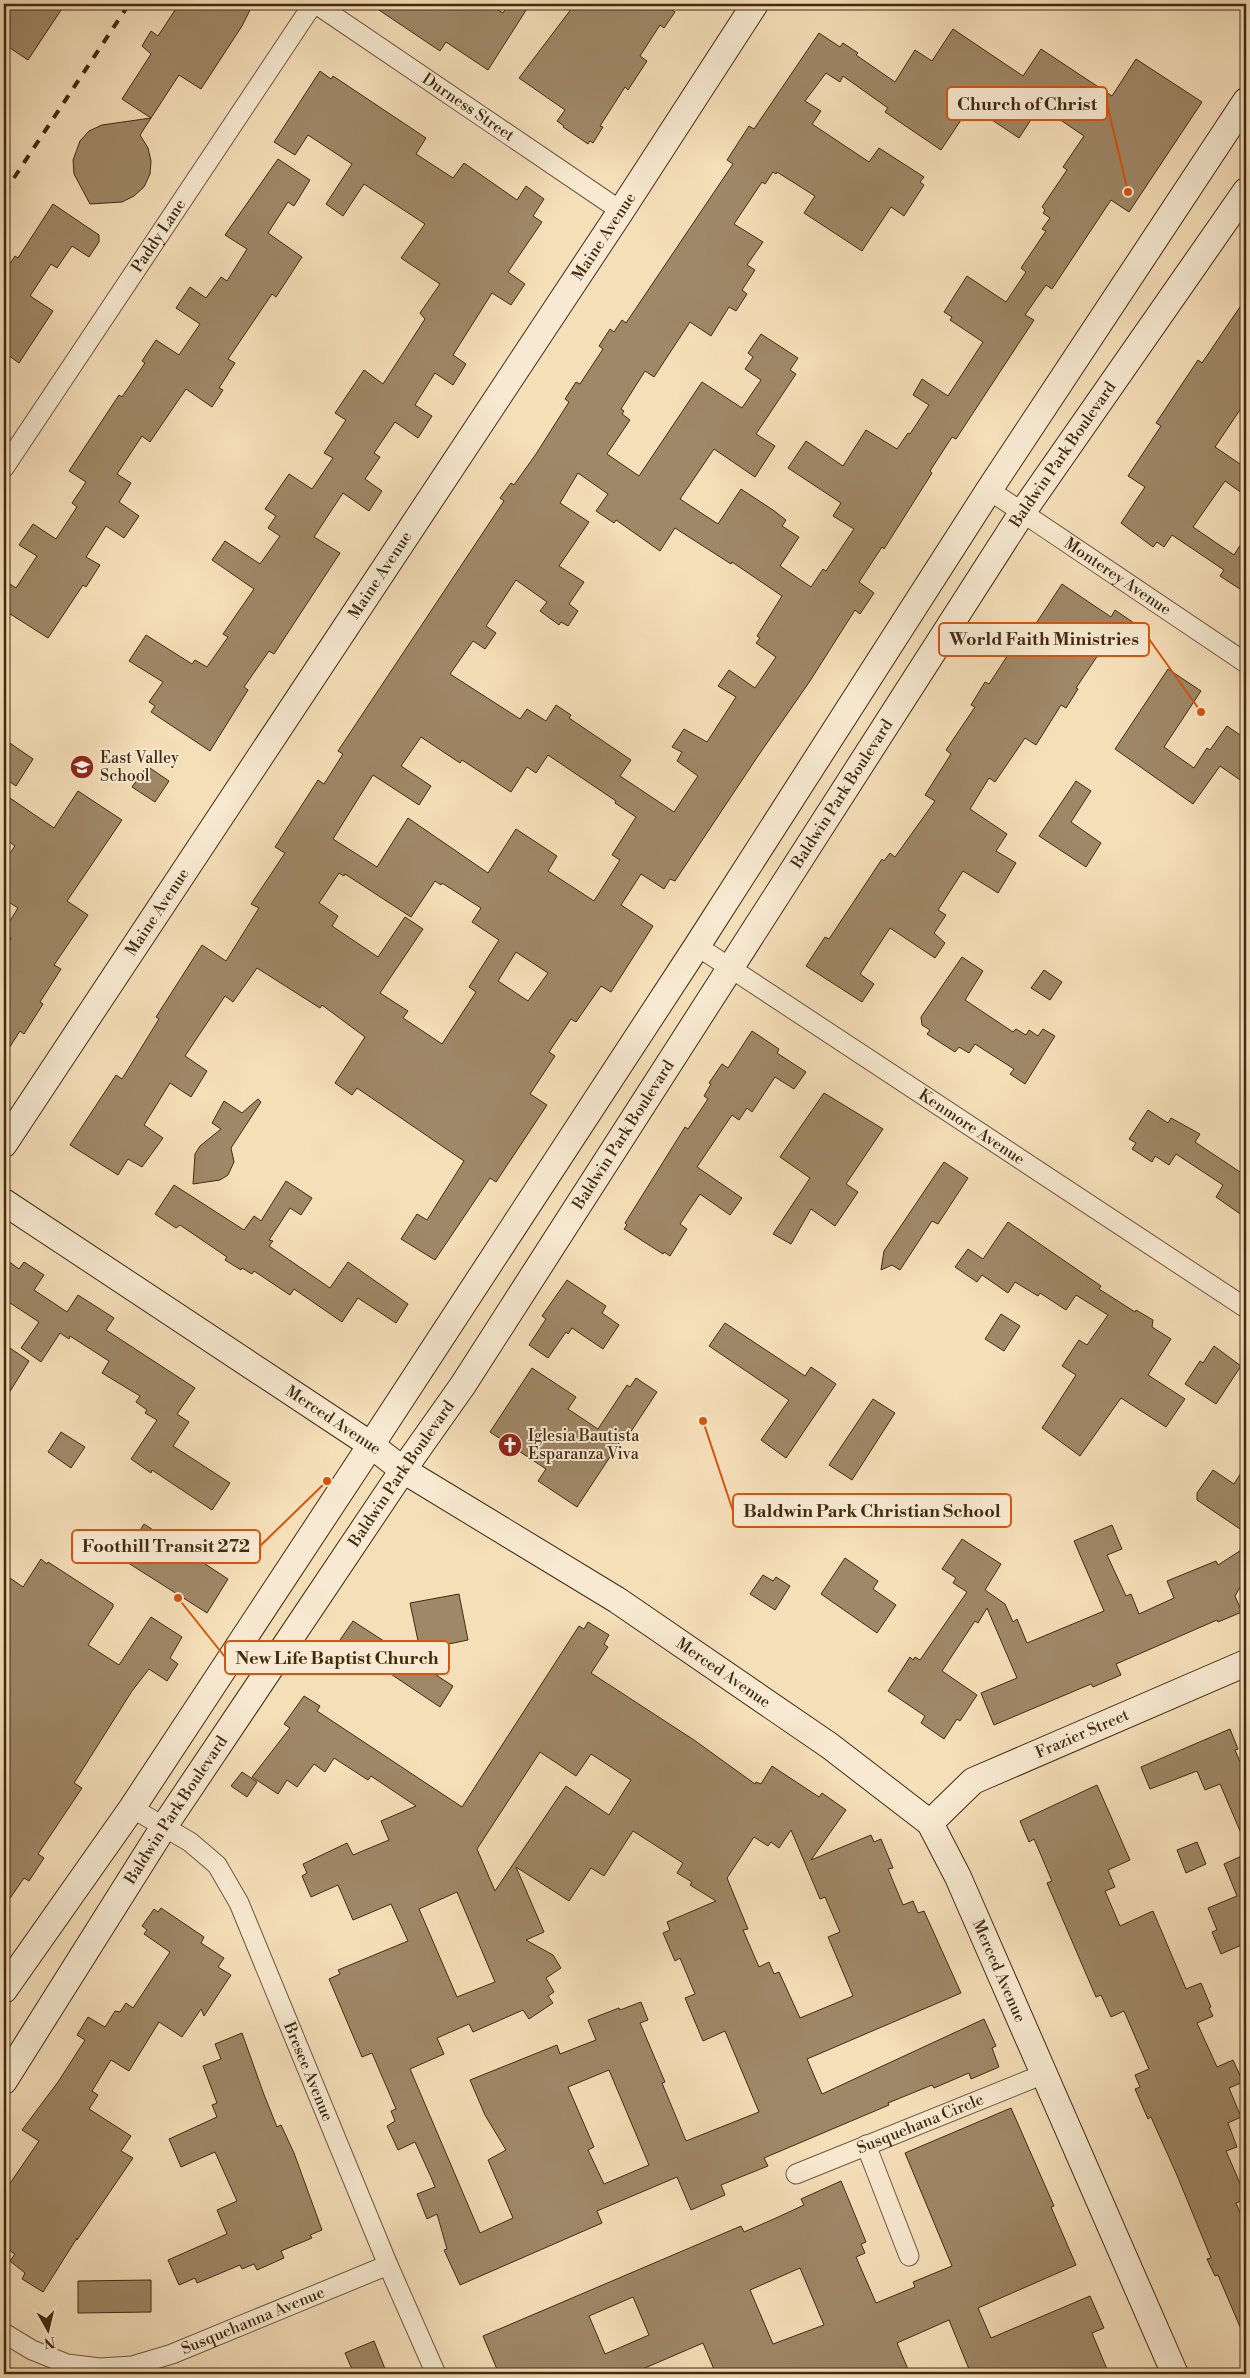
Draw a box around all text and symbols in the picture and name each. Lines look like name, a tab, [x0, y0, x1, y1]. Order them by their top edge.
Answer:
street label: Durness Street	[418, 69, 518, 146]
callout: Church of Christ	[947, 87, 1107, 120]
text: Church of Christ	[957, 93, 1098, 116]
street label: Maine Avenue	[568, 189, 640, 284]
street label: Paddy Lane	[127, 195, 190, 276]
street label: Baldwin Park Boulevard	[1005, 378, 1120, 532]
street label: Maine Avenue	[344, 527, 416, 623]
street label: Monterey Avenue	[1060, 533, 1175, 620]
callout: World Faith Ministries	[939, 623, 1149, 656]
text: World Faith Ministries	[948, 628, 1139, 651]
street label: Baldwin Park Boulevard	[786, 716, 897, 873]
place label: East Valley School	[100, 748, 179, 786]
school or university icon: East Valley School	[69, 754, 95, 780]
street label: Maine Avenue	[121, 864, 194, 960]
street label: Baldwin Park Boulevard	[568, 1057, 679, 1214]
street label: Kenmore Avenue	[915, 1085, 1029, 1169]
street label: Merced Avenue	[282, 1381, 385, 1459]
street label: Baldwin Park Boulevard	[344, 1397, 459, 1551]
place label: Iglesia Bautista Esparanza Viva	[528, 1426, 640, 1464]
church icon: Iglesia Bautista Esparanza Viva	[497, 1432, 523, 1458]
callout: Baldwin Park Christian School	[733, 1494, 1011, 1527]
text: Baldwin Park Christian School	[743, 1500, 1001, 1523]
callout: Foothill Transit 272	[72, 1530, 260, 1563]
text: Foothill Transit 272	[82, 1535, 250, 1558]
street label: Merced Avenue	[672, 1633, 774, 1712]
callout: New Life Baptist Church	[225, 1641, 449, 1674]
text: New Life Baptist Church	[235, 1647, 439, 1670]
street label: Frazier Street	[1032, 1705, 1132, 1763]
street label: Baldwin Park Boulevard	[120, 1732, 232, 1889]
street label: Merced Avenue	[968, 1916, 1030, 2026]
street label: Bresee Avenue	[279, 2018, 338, 2124]
street label: Susquehana Circle	[854, 2089, 987, 2158]
street label: Susquehanna Avenue	[178, 2282, 328, 2359]
north arrow	[22, 2306, 72, 2356]
text: N	[43, 2332, 56, 2352]

